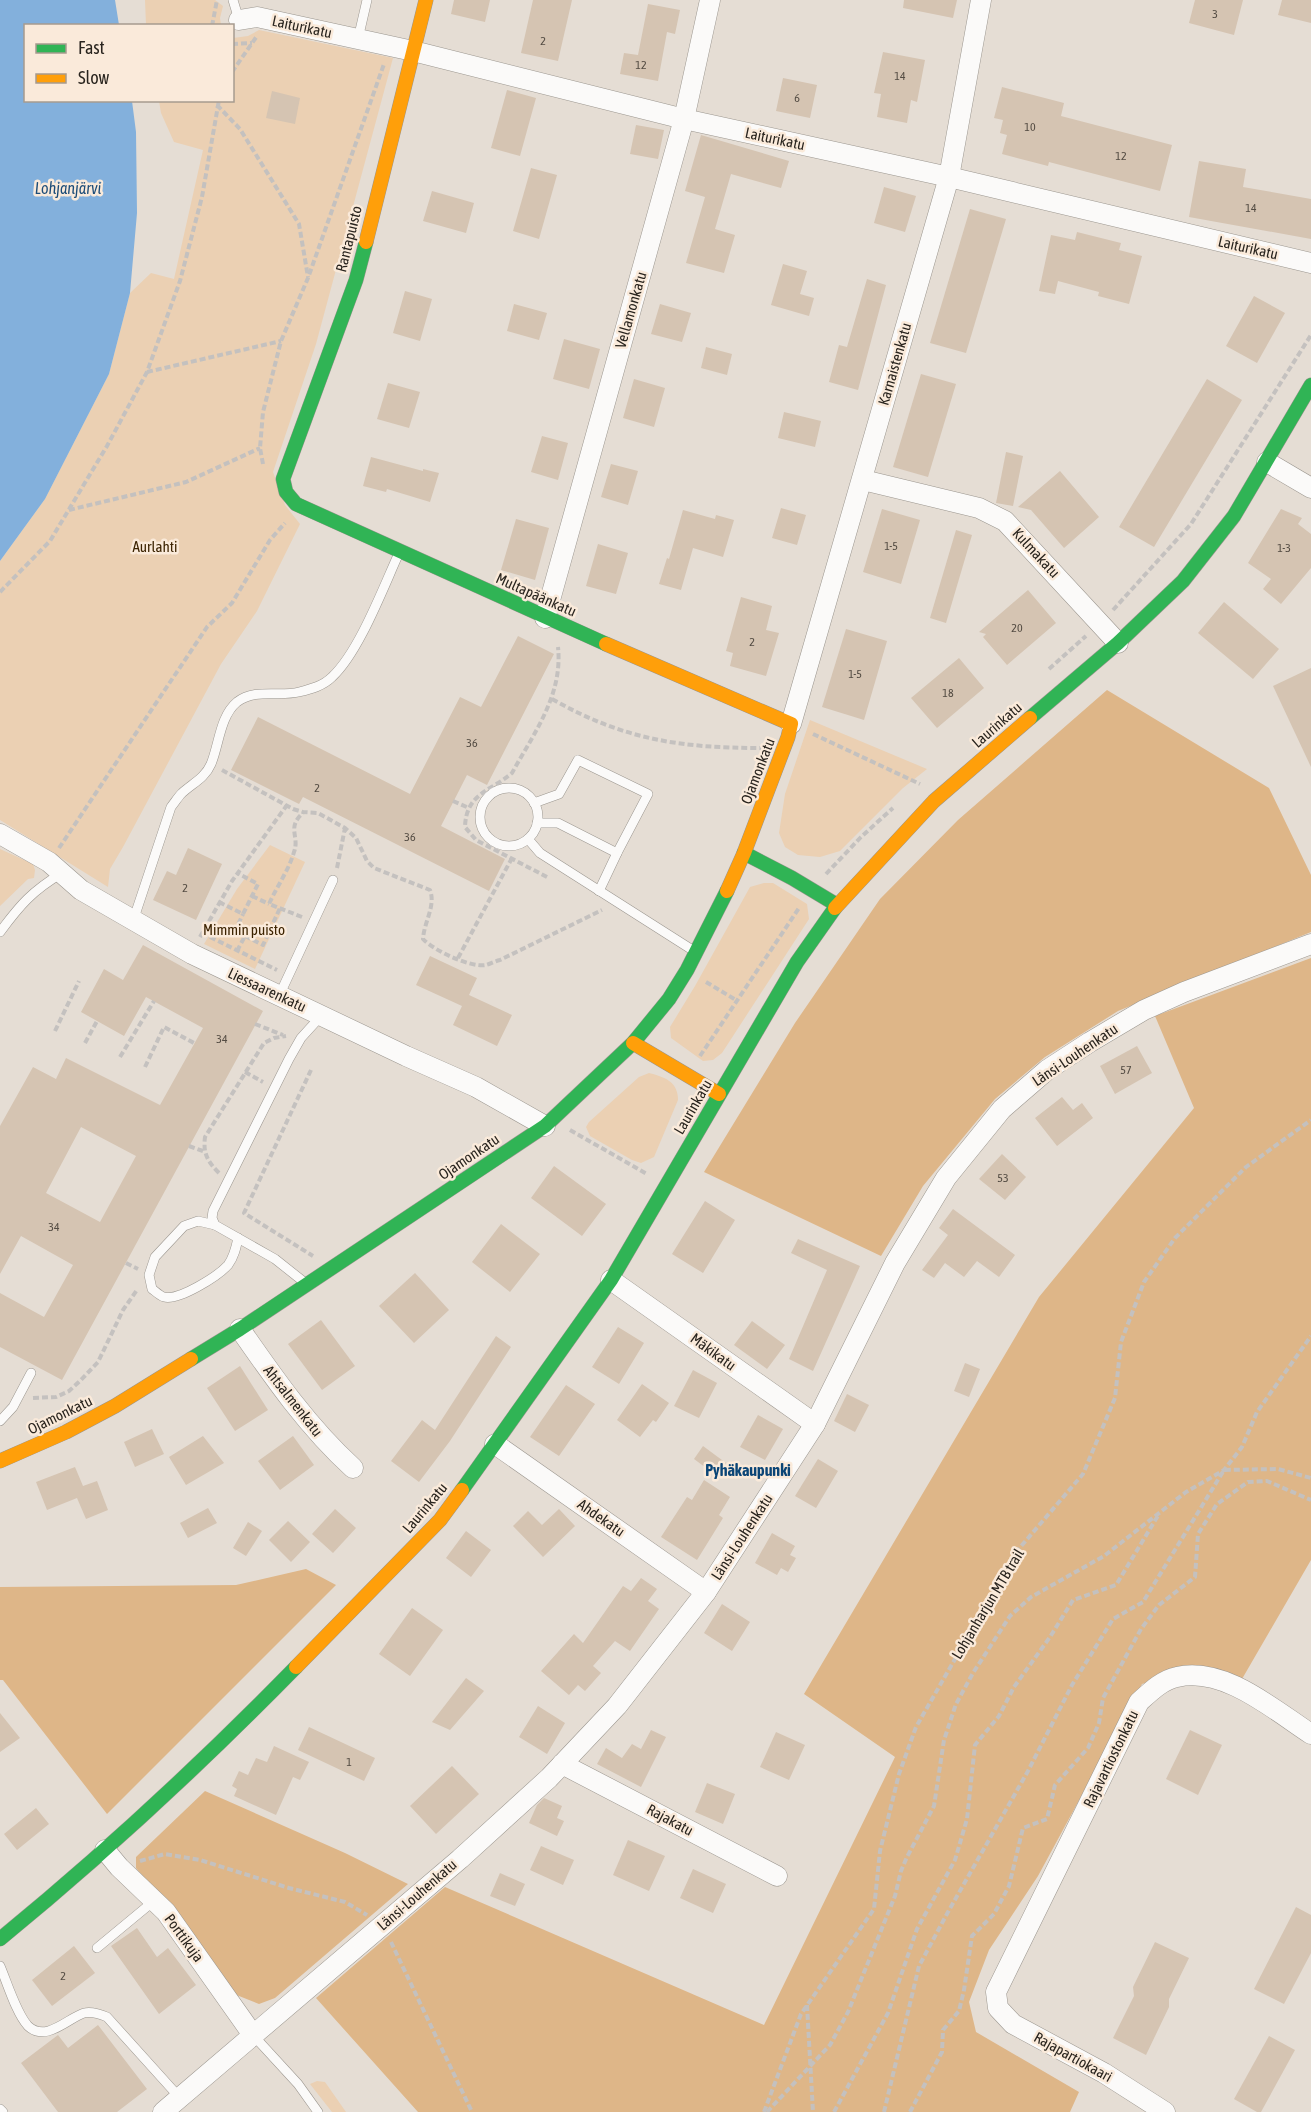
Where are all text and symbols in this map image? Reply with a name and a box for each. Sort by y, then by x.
house number: 3 [1212,7,1218,21]
street label: Laiturikatu [271,12,334,41]
legend [24,24,234,102]
house number: 2 [540,34,546,48]
text: Fast [78,37,105,58]
house number: 12 [635,58,647,72]
text: Slow [78,67,109,88]
house number: 14 [894,69,906,83]
house number: 6 [794,91,800,105]
house number: 10 [1024,120,1036,134]
street label: Laiturikatu [744,124,807,153]
house number: 12 [1115,149,1127,163]
water label: Lohjanjärvi [35,179,102,198]
house number: 14 [1245,201,1257,215]
street label: Rantapuisto [332,204,365,274]
street label: Laiturikatu [1217,232,1280,263]
street label: Vellamonkatu [611,270,650,350]
street label: Karnaistenkatu [875,321,914,407]
street label: Kulmakatu [1009,524,1064,581]
park label: Aurlahti [132,538,178,555]
house number: 1-5 [884,539,898,553]
house number: 1-3 [1277,541,1291,555]
street label: Multapäänkatu [493,569,579,620]
house number: 20 [1011,621,1023,635]
house number: 2 [749,635,755,649]
house number: 1-5 [848,667,862,681]
house number: 18 [942,686,954,700]
street label: Laurinkatu [968,698,1025,751]
street label: Ojamonkatu [737,735,778,806]
house number: 36 [466,736,478,750]
house number: 2 [314,781,320,795]
house number: 36 [404,830,416,844]
house number: 2 [182,881,188,895]
park label: Mimmin puisto [203,921,285,938]
street label: Liessaarenkatu [225,964,309,1015]
street label: Länsi-Louhenkatu [1029,1020,1121,1089]
house number: 34 [216,1032,228,1046]
house number: 57 [1120,1063,1132,1077]
street label: Laurinkatu [670,1076,715,1137]
street label: Ojamonkatu [435,1130,502,1183]
house number: 53 [997,1171,1009,1185]
house number: 34 [48,1220,60,1234]
street label: Mäkikatu [687,1330,739,1374]
street label: Ahtsalmenkatu [260,1362,326,1440]
street label: Ojamonkatu [25,1392,95,1437]
district label: Pyhäkaupunki [705,1461,791,1479]
street label: Laurinkatu [399,1479,451,1536]
street label: Länsi-Louhenkatu [707,1491,776,1583]
street label: Ahdekatu [574,1495,628,1540]
street label: Lohjanharjun MTB trail [948,1546,1027,1662]
street label: Rajavartiostonkatu [1080,1707,1141,1810]
house number: 1 [346,1755,352,1769]
street label: Rajakatu [644,1800,696,1839]
street label: Länsi-Louhenkatu [374,1856,460,1934]
street label: Porttikuja [161,1911,207,1965]
house number: 2 [60,1969,66,1983]
street label: Rajapartiokaari [1031,2028,1115,2085]

